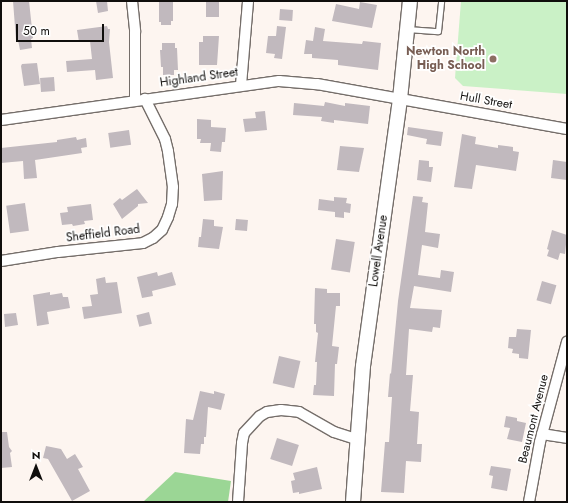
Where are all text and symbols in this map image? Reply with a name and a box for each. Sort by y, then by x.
scale bar [18,16,106,42]
text: 50 m [23,22,50,40]
place label: Newton North High School [406,45,485,73]
marker: Newton North High School [488,54,498,64]
street label: Highland Street [159,65,239,91]
street label: Hull Street [459,89,513,113]
street label: Lowell Avenue [367,214,391,288]
street label: Sheffield Road [65,222,141,246]
street label: Beaumont Avenue [516,373,552,465]
north arrow [16,447,56,487]
text: N [32,447,40,463]

